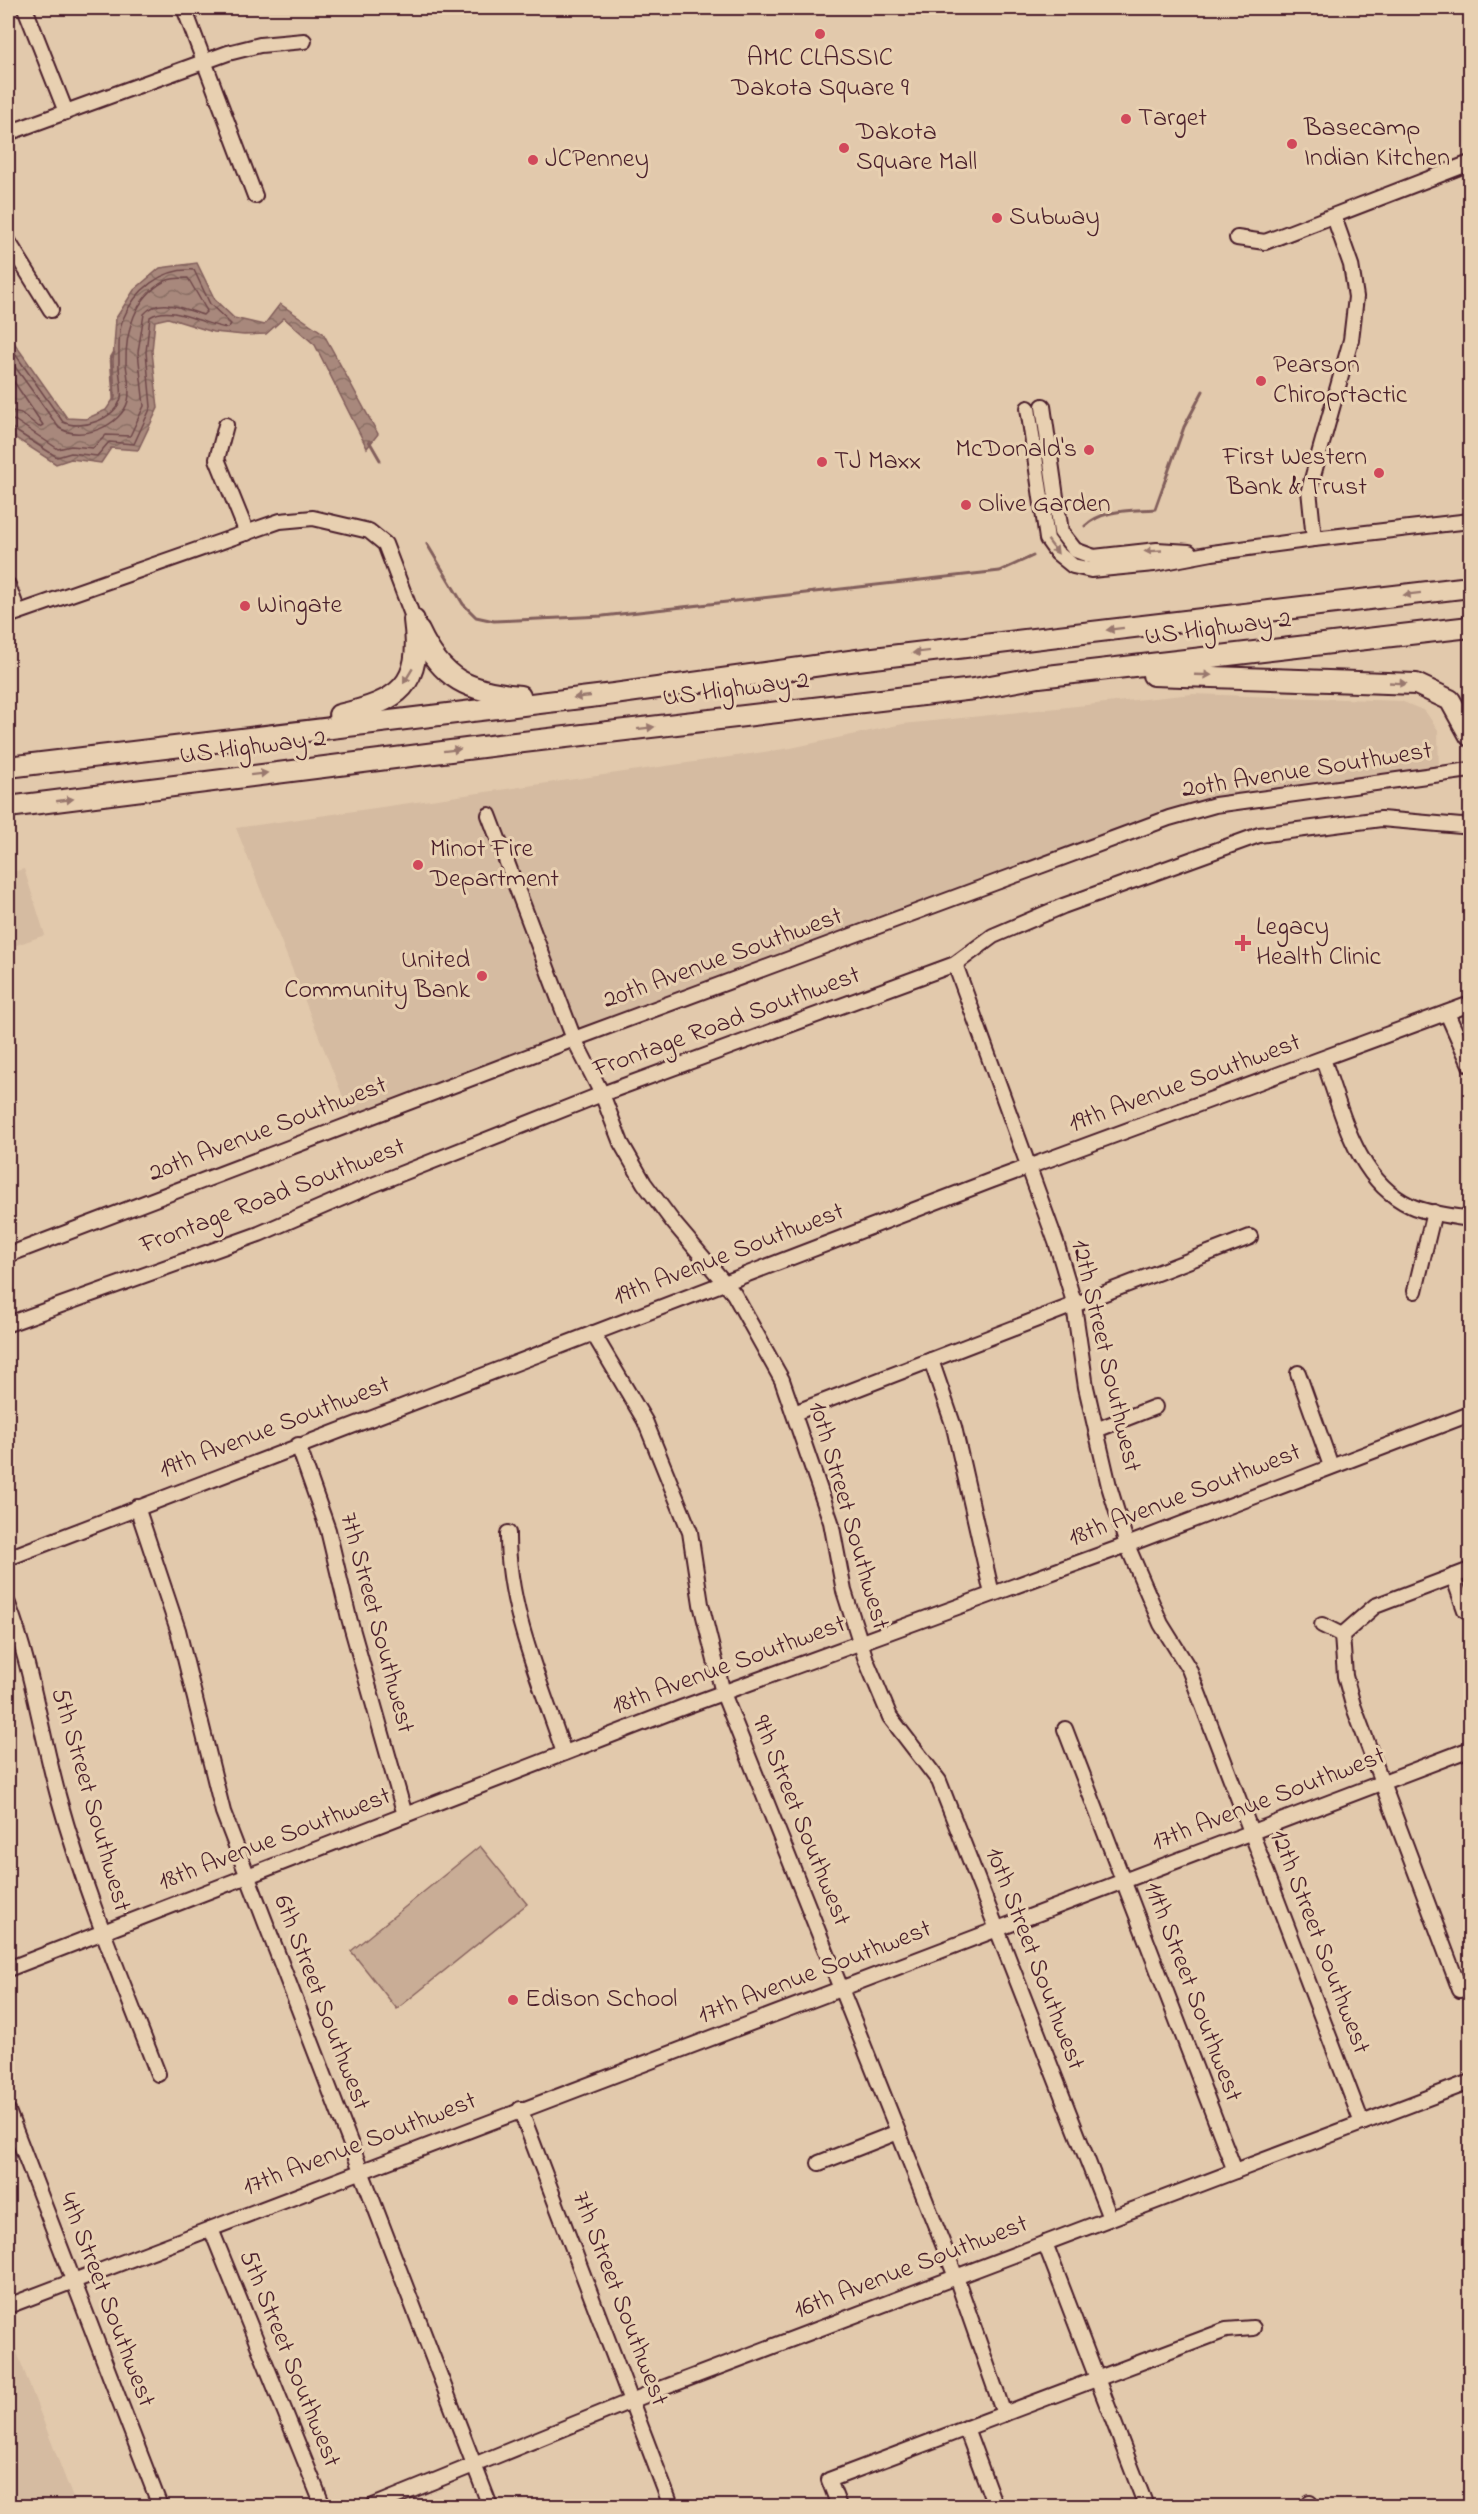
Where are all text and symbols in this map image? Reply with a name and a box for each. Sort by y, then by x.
marker: AMC CLASSIC Dakota Square 9 [813,27,827,41]
place label: AMC CLASSIC Dakota Square 9 [730,40,909,108]
place label: Target [1138,100,1207,138]
place label: Basecamp Indian Kitchen [1303,110,1450,178]
marker: Target [1119,112,1133,126]
place label: Dakota Square Mall [855,114,977,182]
marker: Basecamp Indian Kitchen [1285,137,1299,151]
place label: JCPenney [545,141,649,179]
marker: Dakota Square Mall [837,141,851,155]
marker: JCPenney [526,153,540,167]
place label: Subway [1009,199,1100,237]
marker: Subway [990,211,1004,225]
place label: Pearson Chiroprtactic [1273,347,1408,415]
marker: Pearson Chiroprtactic [1254,374,1268,388]
place label: McDonald's [955,431,1077,469]
place label: First Western Bank & Trust [1222,439,1367,507]
place label: TJ Maxx [834,443,921,481]
marker: McDonald's [1082,443,1096,457]
marker: TJ Maxx [815,455,829,469]
marker: First Western Bank & Trust [1372,466,1386,480]
place label: Olive Garden [978,486,1111,524]
marker: Olive Garden [959,498,973,512]
one-way arrow [1047,539,1059,554]
one-way arrow [1144,547,1163,556]
place label: Wingate [257,587,342,625]
one-way arrow [1403,589,1422,598]
marker: Wingate [238,599,252,613]
street label: US Highway 2 [1143,601,1294,657]
one-way arrow [1105,625,1124,634]
one-way arrow [911,647,930,657]
street label: US Highway 2 [661,662,812,718]
one-way arrow [403,668,413,685]
one-way arrow [1193,671,1212,680]
one-way arrow [1388,679,1407,688]
one-way arrow [572,692,591,702]
street label: US Highway 2 [178,720,329,776]
one-way arrow [637,723,656,732]
street label: 20th Avenue Southwest [1179,732,1435,810]
one-way arrow [443,746,462,755]
one-way arrow [249,770,268,779]
one-way arrow [56,795,75,804]
place label: Minot Fire Department [429,831,559,899]
marker: Minot Fire Department [411,858,425,872]
street label: 20th Avenue Southwest [598,898,848,1020]
place label: Legacy Health Clinic [1256,909,1382,977]
marker: Legacy Health Clinic [1234,934,1252,952]
place label: United Community Bank [284,942,471,1010]
street label: Frontage Road Southwest [587,957,866,1089]
marker: United Community Bank [475,969,489,983]
street label: 19th Avenue Southwest [1064,1024,1307,1144]
street label: 20th Avenue Southwest [143,1067,393,1193]
street label: Frontage Road Southwest [134,1129,412,1266]
street label: 19th Avenue Southwest [608,1193,850,1317]
street label: 12th Street Southwest [1060,1236,1150,1476]
street label: 19th Avenue Southwest [154,1366,396,1490]
street label: 10th Street Southwest [797,1397,899,1635]
street label: 18th Avenue Southwest [1063,1434,1307,1558]
street label: 7th Street Southwest [328,1508,424,1738]
street label: 18th Avenue Southwest [607,1606,852,1726]
street label: 5th Street Southwest [40,1684,140,1917]
street label: 9th Street Southwest [740,1710,860,1932]
street label: 17th Avenue Southwest [1147,1738,1392,1862]
street label: 18th Avenue Southwest [153,1778,397,1902]
street label: 12th Street Southwest [1259,1824,1379,2060]
street label: 10th Street Southwest [974,1842,1094,2076]
street label: 11th Street Southwest [1133,1876,1252,2108]
street label: 6th Street Southwest [262,1890,380,2116]
street label: 17th Avenue Southwest [693,1911,938,2035]
place label: Edison School [525,1981,677,2019]
marker: Edison School [506,1993,520,2007]
street label: 17th Avenue Southwest [238,2083,483,2207]
street label: 7th Street Southwest [561,2186,678,2412]
street label: 4th Street Southwest [48,2187,165,2413]
street label: 16th Avenue Southwest [788,2206,1034,2330]
street label: 5th Street Southwest [228,2245,350,2474]

